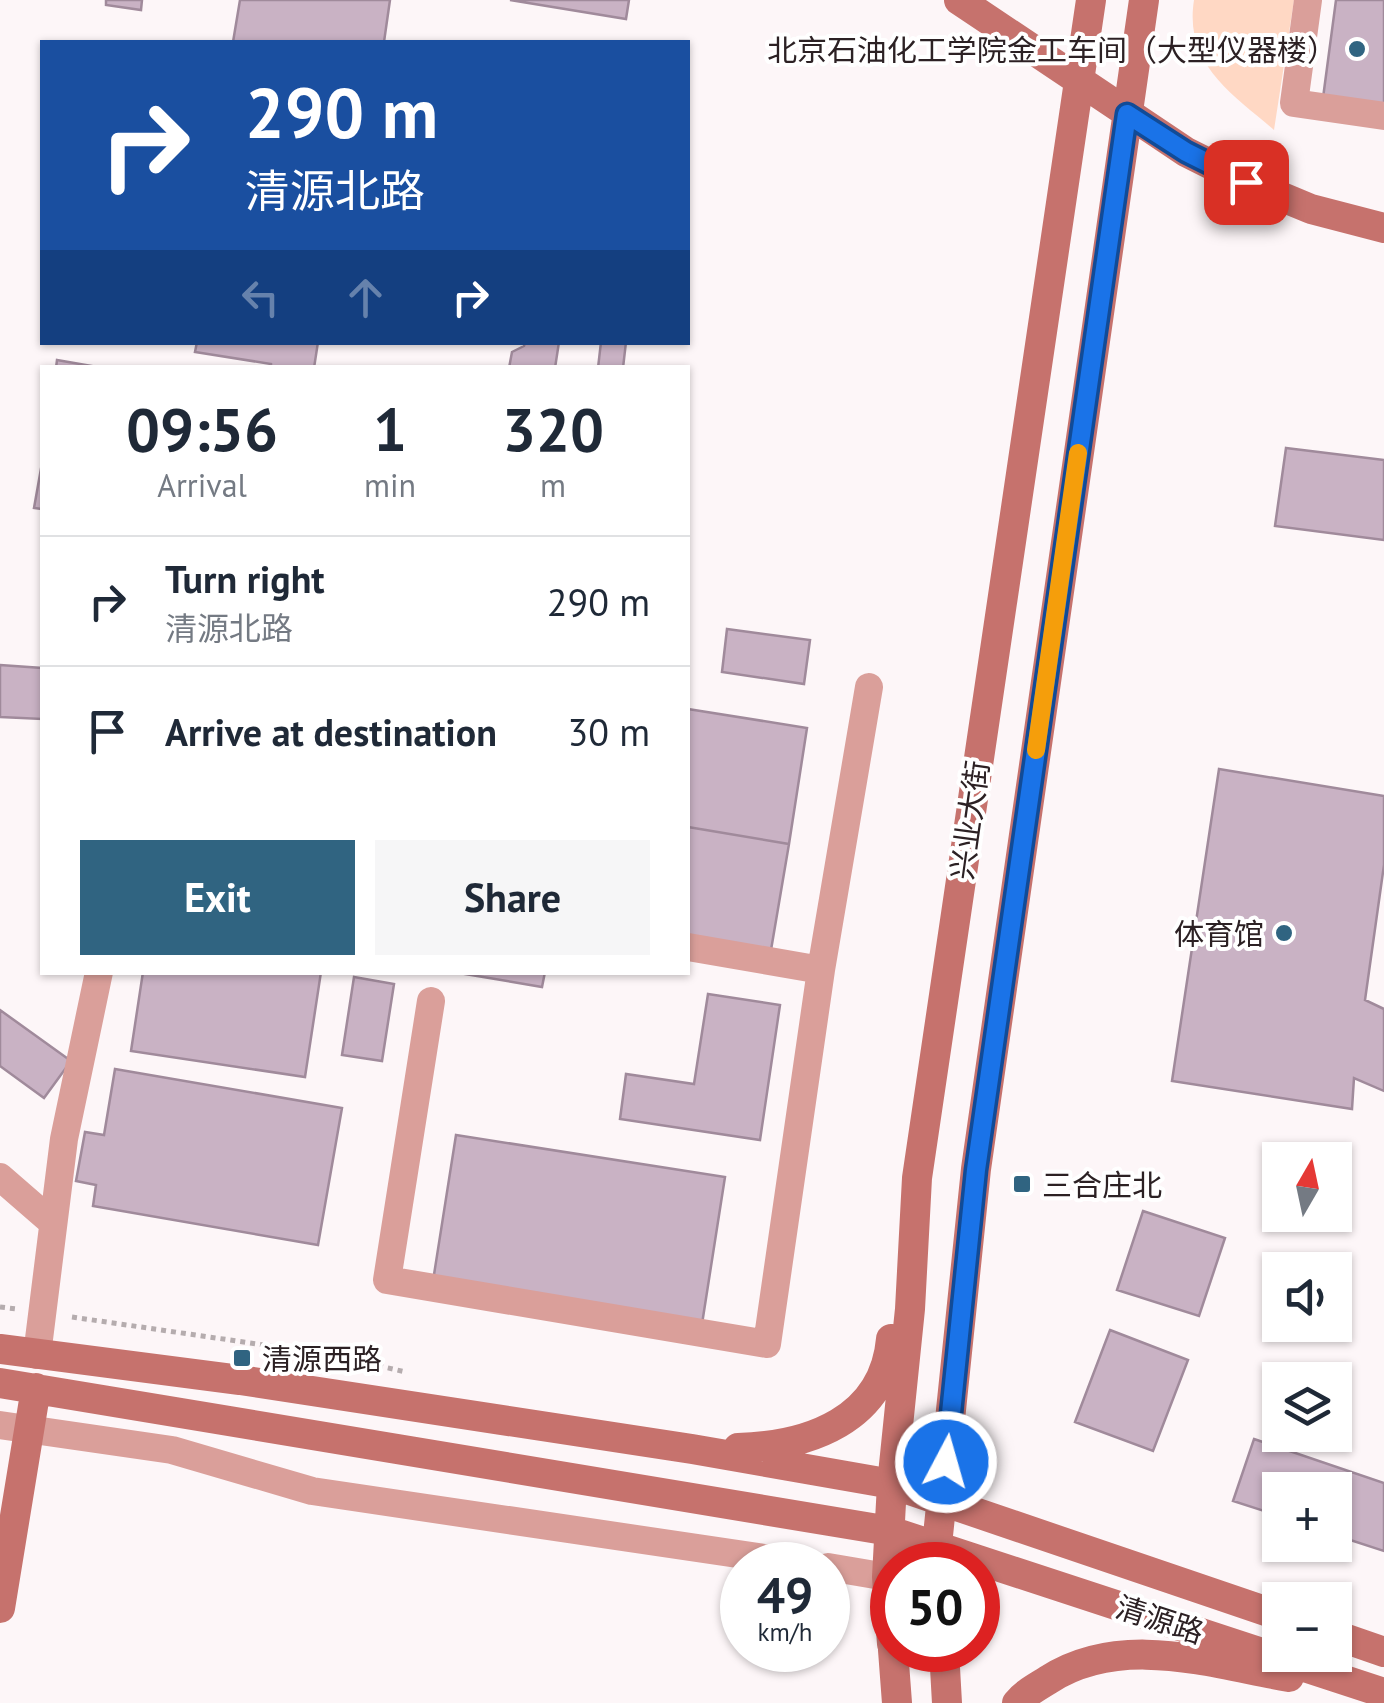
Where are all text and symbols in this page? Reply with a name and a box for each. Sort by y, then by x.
place label: 北京石油化工学院金工车间（大型仪器楼） [767,30,1337,69]
marker: 北京石油化工学院金工车间（大型仪器楼） [1346,38,1368,60]
text: 290 m [245,67,438,157]
icon: right [80,80,210,210]
pin [1204,140,1289,225]
icon: arrive [1219,155,1274,210]
text: 清源北路 [245,161,425,219]
icon: left [233,270,288,325]
icon: ahead [338,270,393,325]
icon: right [443,270,498,325]
text: 09:56 [126,390,278,468]
text: 1 [373,390,407,468]
text: 320 [502,390,604,468]
text: Arrival [157,464,247,506]
text: min [364,464,416,506]
text: m [540,464,566,506]
text: Turn right [165,554,325,603]
icon: right [80,574,135,629]
text: 290 m [547,577,650,626]
text: 清源北路 [165,607,293,649]
icon: arrive [80,704,135,759]
text: Arrive at destination [165,707,497,756]
text: 30 m [568,707,650,756]
street label: 兴业大街 [941,758,997,882]
button: Exit [80,840,355,955]
button: Share [375,840,650,955]
place label: 体育馆 [1174,914,1264,953]
marker: 体育馆 [1273,922,1295,944]
north arrow [1262,1142,1352,1232]
map controls [1262,1142,1352,1672]
place label: 三合庄北 [1042,1165,1162,1204]
marker: 三合庄北 [1011,1173,1033,1195]
button: sound [1262,1252,1352,1342]
place label: 清源西路 [262,1339,382,1378]
marker: 清源西路 [231,1347,253,1369]
button: layers [1262,1362,1352,1452]
position arrow [894,1410,998,1514]
button: + [1262,1472,1352,1562]
speed limit sign: 50 [870,1542,1000,1672]
text: 49 [757,1562,813,1627]
button: − [1262,1582,1352,1672]
street label: 清源路 [1111,1587,1209,1651]
text: km/h [758,1616,812,1648]

